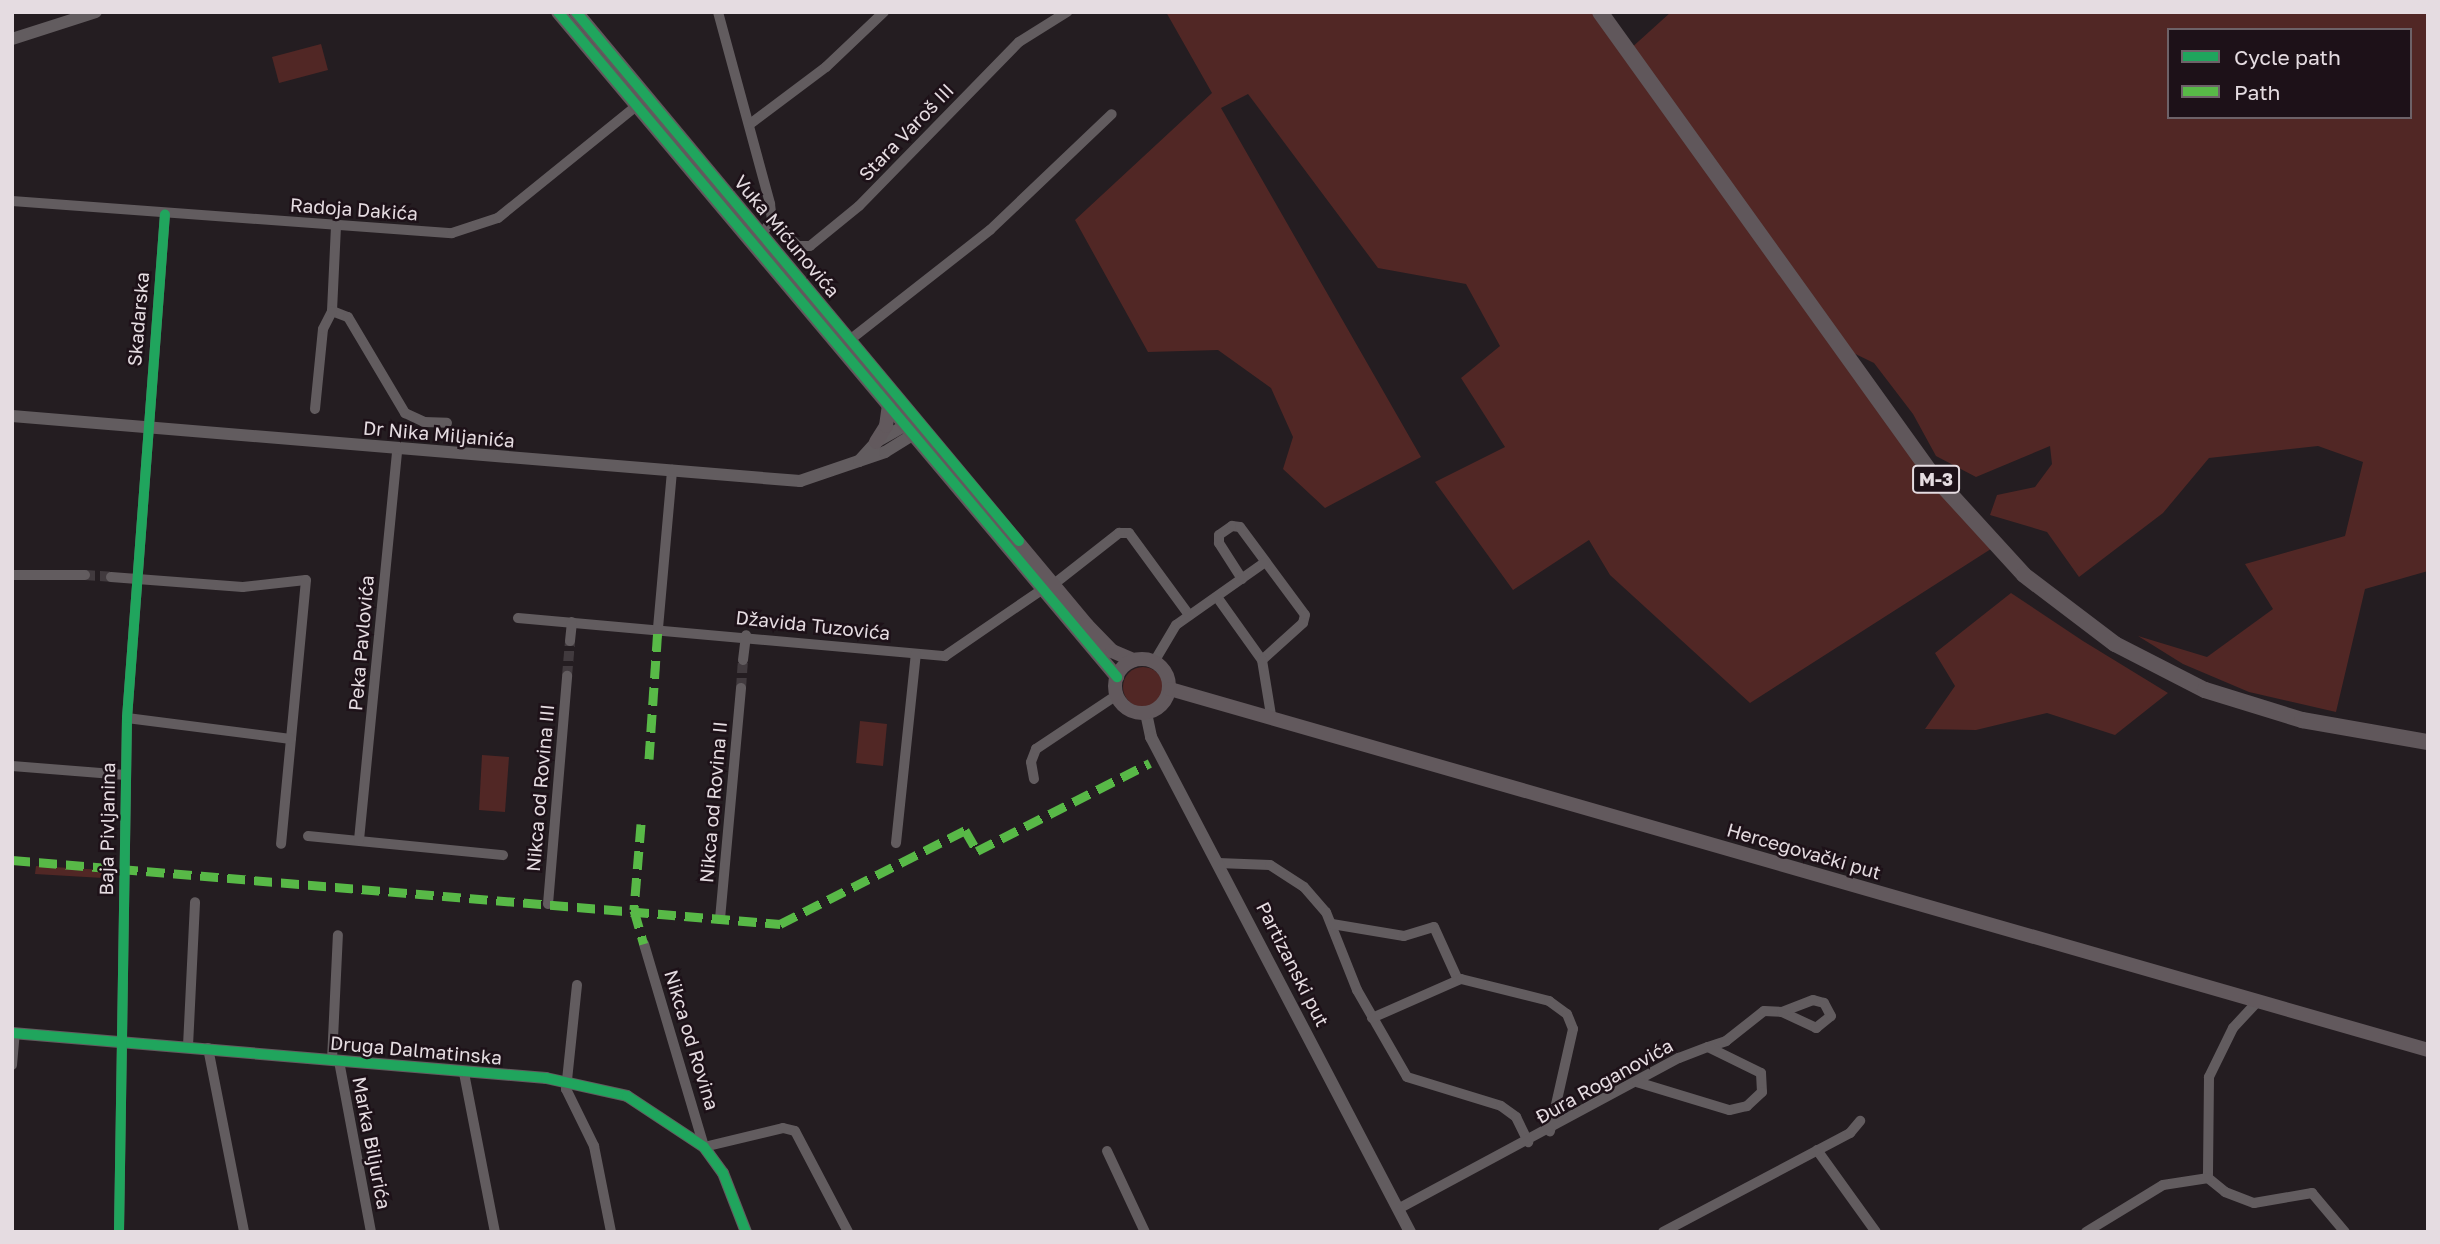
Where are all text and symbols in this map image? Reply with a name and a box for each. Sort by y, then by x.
legend [2167,28,2412,119]
text: Cycle path [2234,44,2341,70]
street label: Stara Varoš III [854,79,958,185]
text: Path [2234,79,2281,105]
street label: Vuka Mićunovića [729,170,845,302]
street label: Radoja Dakića [289,193,419,225]
street label: Skadarska [123,271,153,367]
street label: Dr Nika Miljanića [362,416,516,452]
road number: M-3 [1912,464,1960,494]
street label: Peka Pavlovića [344,574,378,712]
street label: Džavida Tuzovića [735,606,891,644]
street label: Nikca od Rovina III [521,703,559,873]
street label: Nikca od Rovina II [695,720,731,884]
street label: Baja Pivljanina [94,762,120,896]
street label: Hercegovački put [1724,818,1884,884]
street label: Partizanski put [1252,898,1334,1030]
street label: Nikca od Rovina [660,967,724,1113]
street label: Druga Dalmatinska [329,1031,503,1069]
street label: Đura Roganovića [1531,1034,1677,1128]
street label: Marka Biljurića [348,1075,396,1211]

